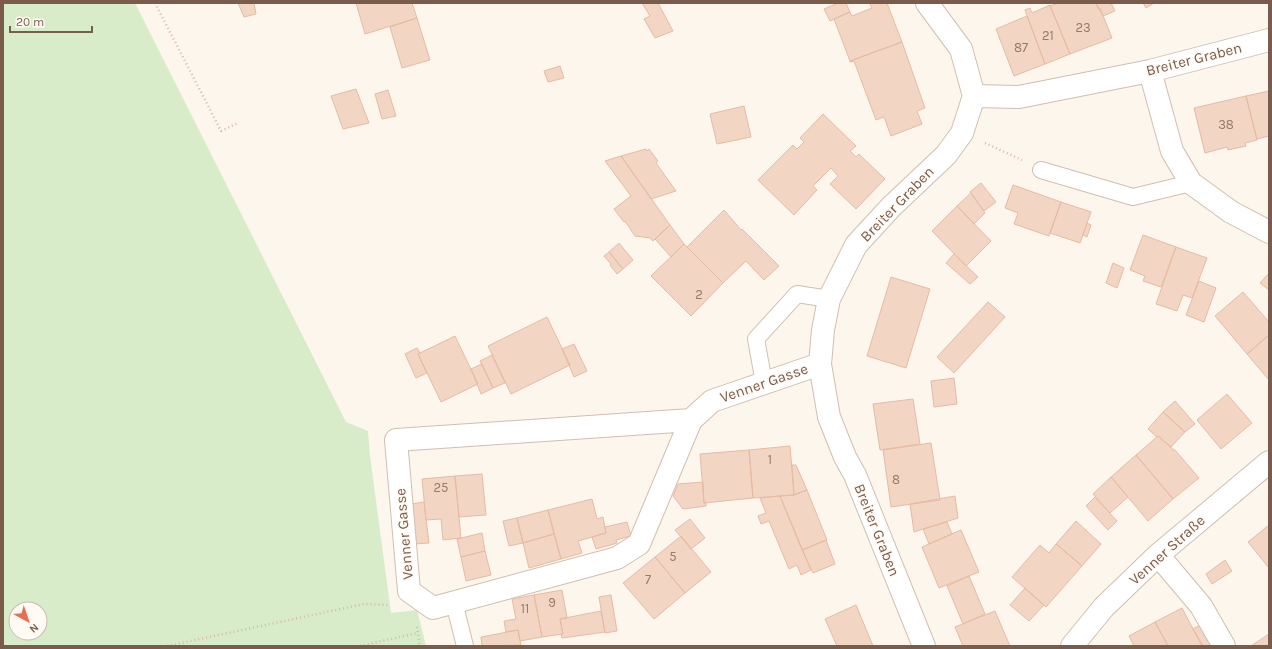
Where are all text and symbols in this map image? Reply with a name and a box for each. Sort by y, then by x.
scale bar [10,8,92,34]
text: 20 m [16,15,44,29]
house number: 23 [1075,20,1091,35]
house number: 21 [1042,28,1054,43]
street label: Breiter Graben [1144,38,1244,80]
house number: 87 [1014,40,1028,55]
house number: 38 [1218,117,1234,132]
street label: Breiter Graben [856,162,938,246]
house number: 2 [695,287,703,302]
street label: Venner Gasse [718,360,810,406]
house number: 1 [768,452,772,467]
house number: 8 [892,472,900,487]
house number: 25 [434,480,448,495]
street label: Breiter Graben [850,481,904,579]
street label: Venner Gasse [391,487,417,581]
street label: Venner Straße [1125,511,1209,589]
house number: 5 [669,549,677,564]
house number: 7 [645,572,651,587]
house number: 9 [548,595,556,610]
north arrow [8,601,48,641]
house number: 11 [521,601,529,616]
text: N [27,621,41,636]

